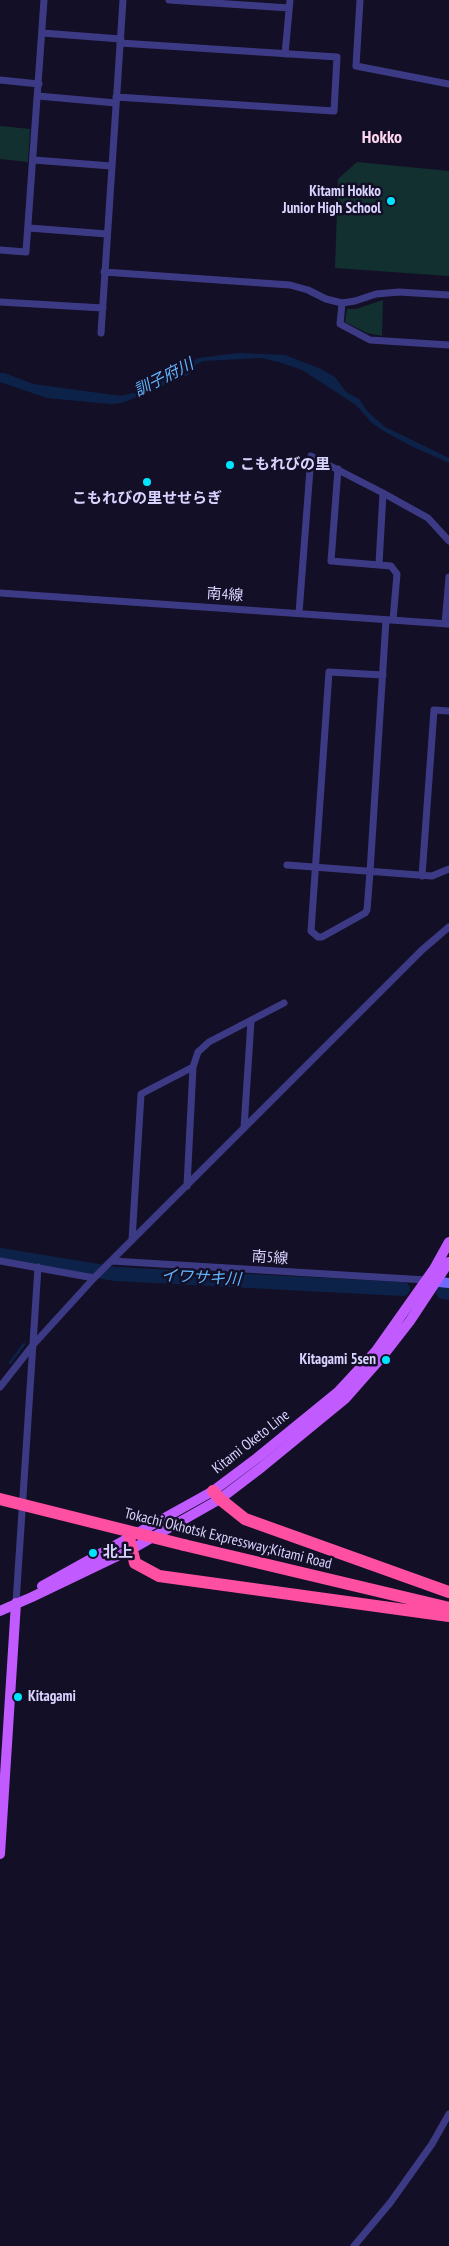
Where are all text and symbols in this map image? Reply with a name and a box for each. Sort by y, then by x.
district label: Hokko [362,127,402,149]
place label: Kitami Hokko Junior High School [282,183,381,218]
marker: Kitami Hokko Junior High School [385,195,397,207]
water label: 訓子府川 [131,355,197,401]
place label: こもれびの里 [240,456,330,474]
marker: こもれびの里 [224,459,236,471]
marker: こもれびの里せせらぎ [141,476,153,488]
place label: こもれびの里せせらぎ [72,490,222,508]
street label: 南4線 [206,585,244,605]
street label: 南5線 [251,1248,289,1268]
water label: イワサキ川 [161,1266,241,1290]
place label: Kitagami 5sen [299,1351,376,1369]
marker: Kitagami 5sen [380,1354,392,1366]
street label: Kitami Oketo Line [209,1406,293,1478]
street label: Tokachi Okhotsk Expressway;Kitami Road [122,1504,334,1574]
place label: 北上 [103,1544,133,1562]
marker: 北上 [87,1547,99,1559]
place label: Kitagami [28,1688,76,1706]
marker: Kitagami [12,1691,24,1703]

